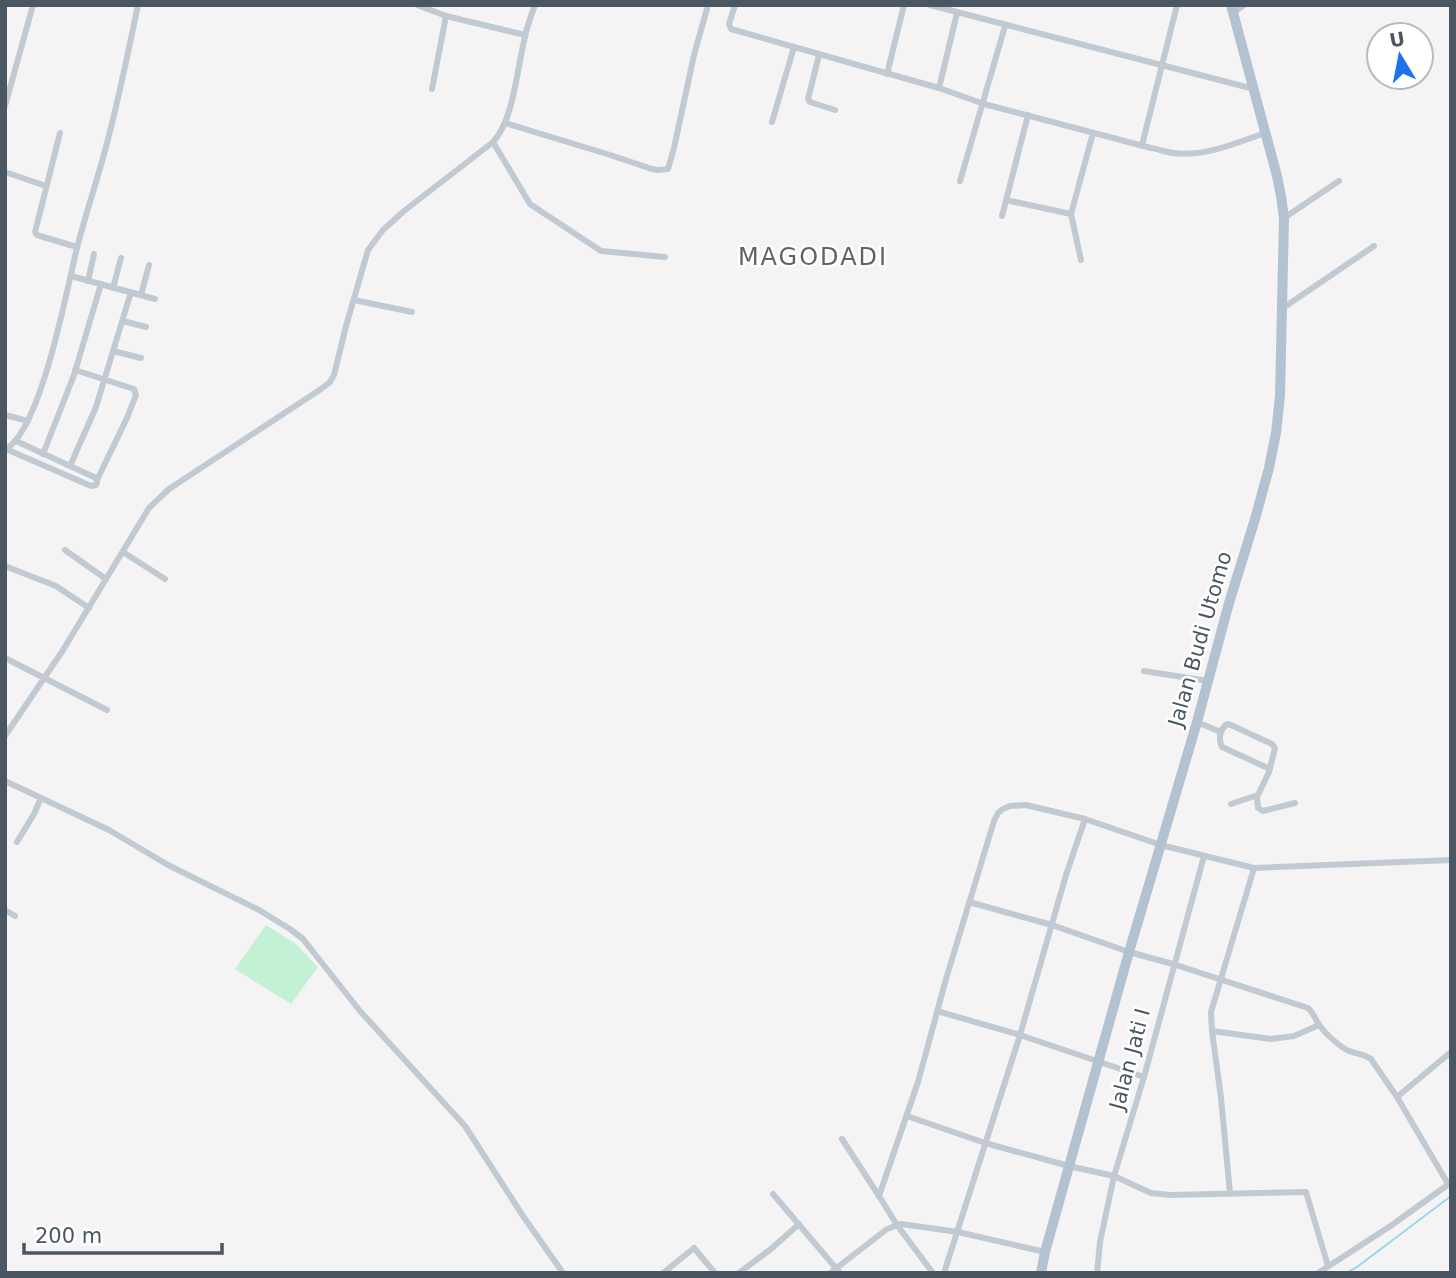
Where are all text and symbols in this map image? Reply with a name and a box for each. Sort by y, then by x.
north arrow [1365,21,1435,91]
text: U [1388,27,1407,51]
district label: MAGODADI [738,243,888,271]
street label: Jalan Budi Utomo [1163,549,1236,731]
street label: Jalan Jati I [1104,1006,1155,1114]
scale bar [24,1212,222,1256]
text: 200 m [35,1224,102,1248]

